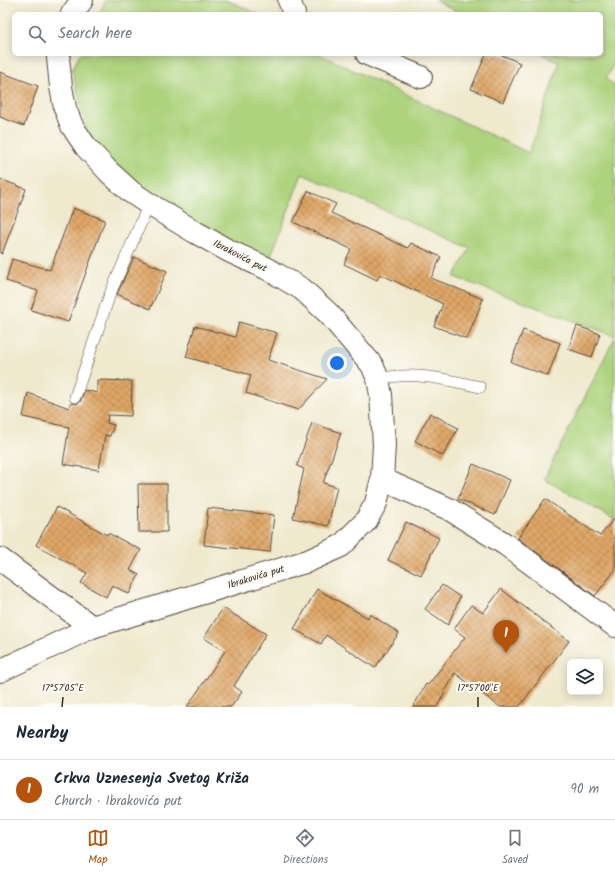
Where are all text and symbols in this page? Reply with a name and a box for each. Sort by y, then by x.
search box [12,12,603,56]
text: Search here [58,22,132,46]
icon: search [26,23,48,45]
street label: Ibrakovića put [210,236,270,277]
your location [327,353,347,373]
street label: Ibrakovića put [226,561,287,593]
pin: 1 [493,620,519,653]
map controls [567,659,603,695]
button: layers [567,659,603,695]
text: 17°57'05"E [42,680,85,696]
text: 17°57'00"E [457,680,500,696]
text: Nearby [16,720,68,747]
text: Crkva Uznesenja Svetog Križa [54,767,249,791]
text: 1 [27,779,31,800]
text: 90 m [571,779,599,800]
text: Church · Ibrakovića put [54,791,182,812]
tab: Map [87,827,109,869]
tab: Directions [283,827,328,869]
tab: Saved [502,827,528,869]

